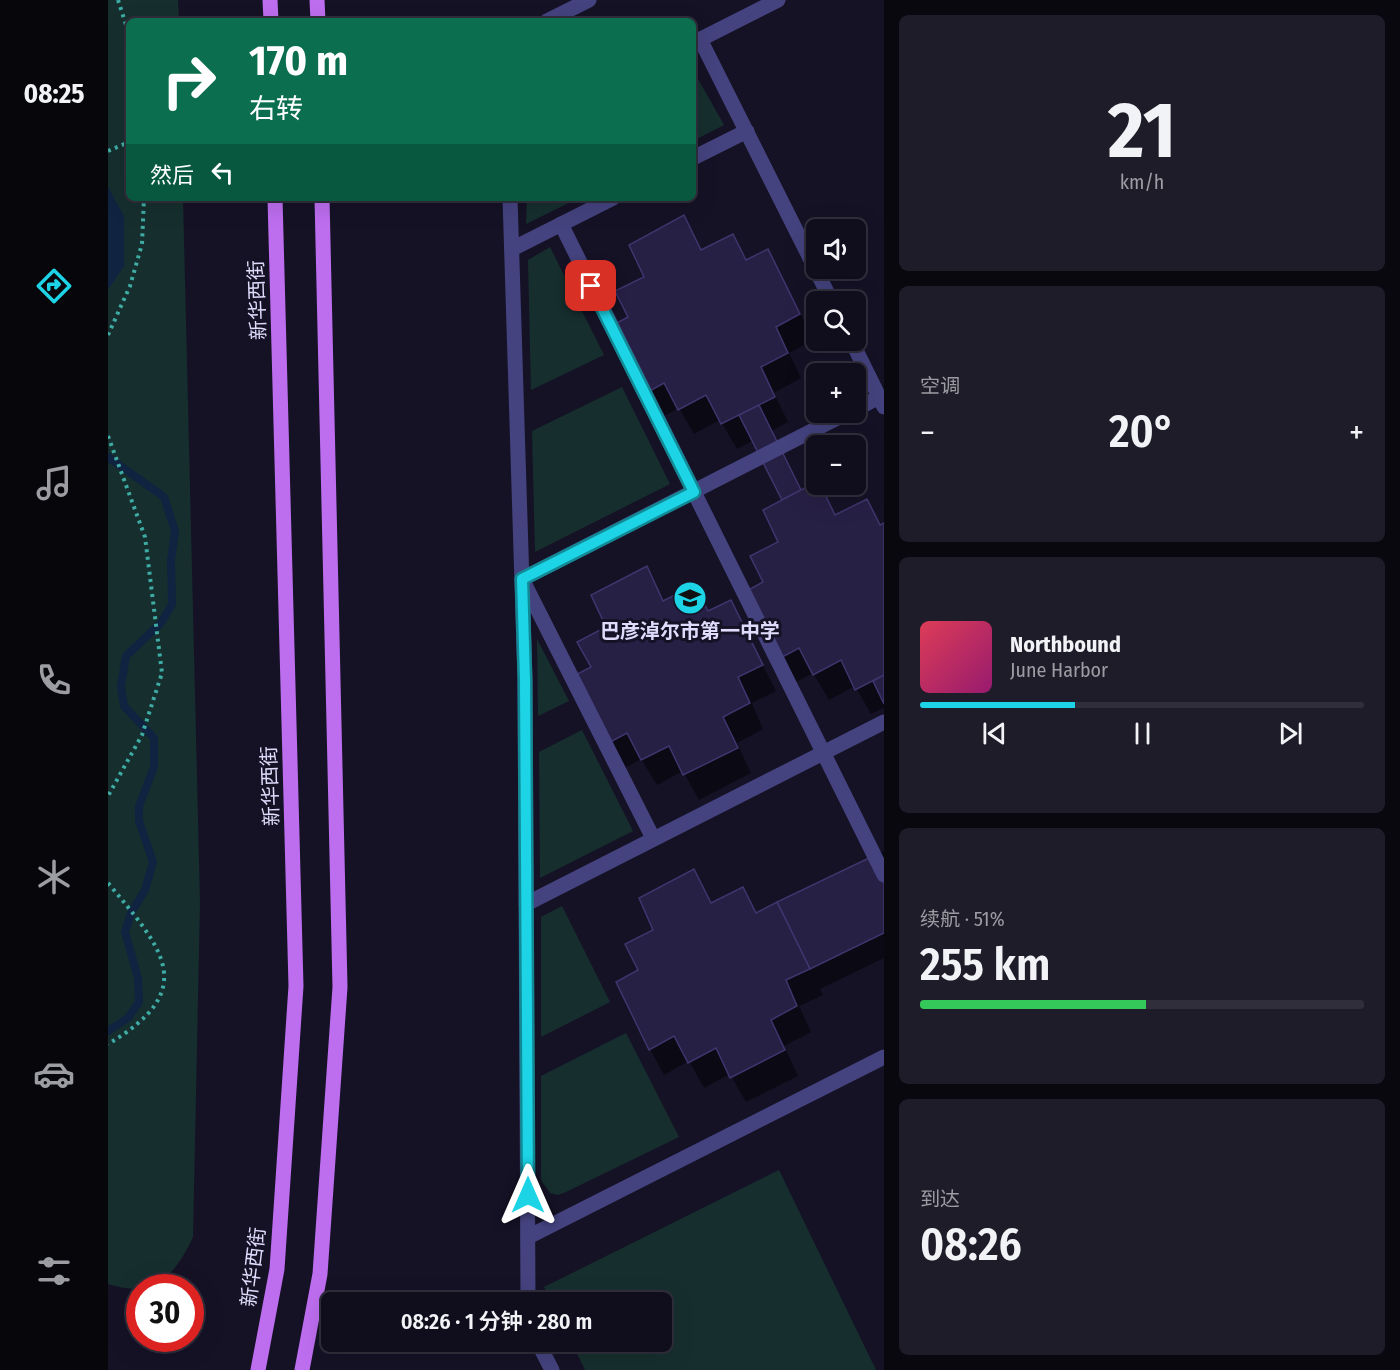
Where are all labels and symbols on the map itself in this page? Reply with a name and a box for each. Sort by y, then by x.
street label: 新华西街 [244,260,270,340]
pin [565,260,616,311]
school or university icon: 巴彦淖尔市第一中学 [672,580,708,616]
place label: 巴彦淖尔市第一中学 [600,619,780,643]
street label: 新华西街 [257,746,283,826]
position arrow [496,1163,560,1227]
street label: 新华西街 [236,1226,270,1308]
speed limit sign: 30 [126,1274,204,1352]

